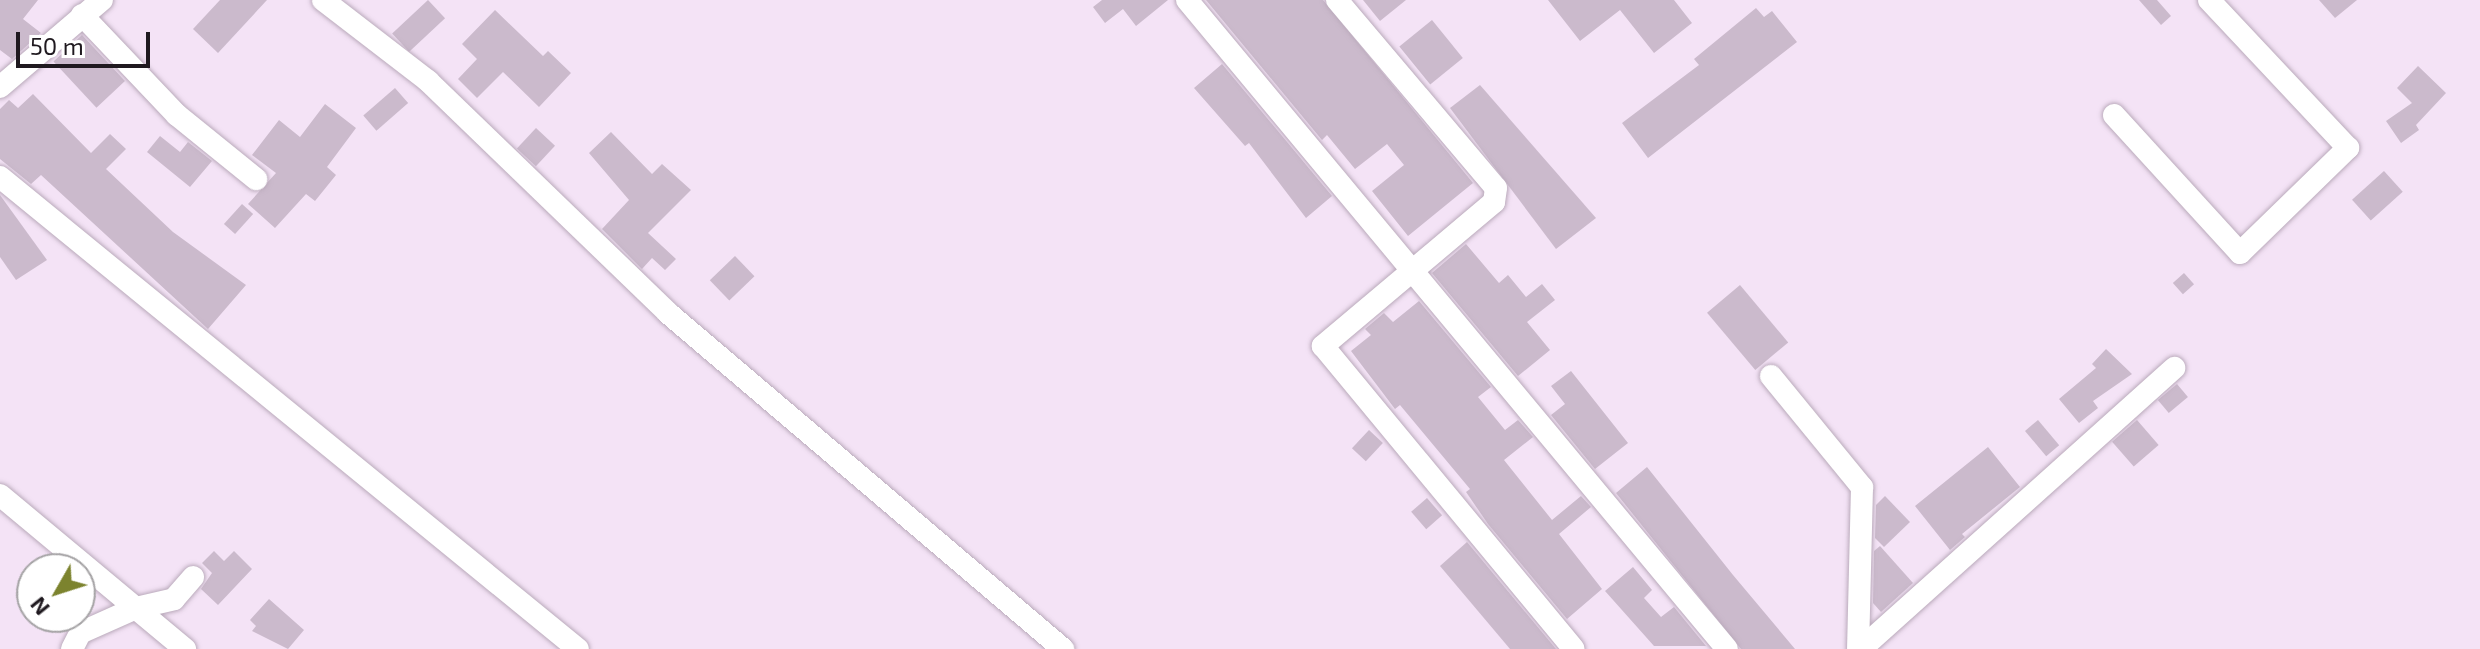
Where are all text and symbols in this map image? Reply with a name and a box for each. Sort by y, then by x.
scale bar [20,16,154,66]
text: 50 m [30,31,84,60]
north arrow [16,553,96,633]
text: N [24,592,54,621]

